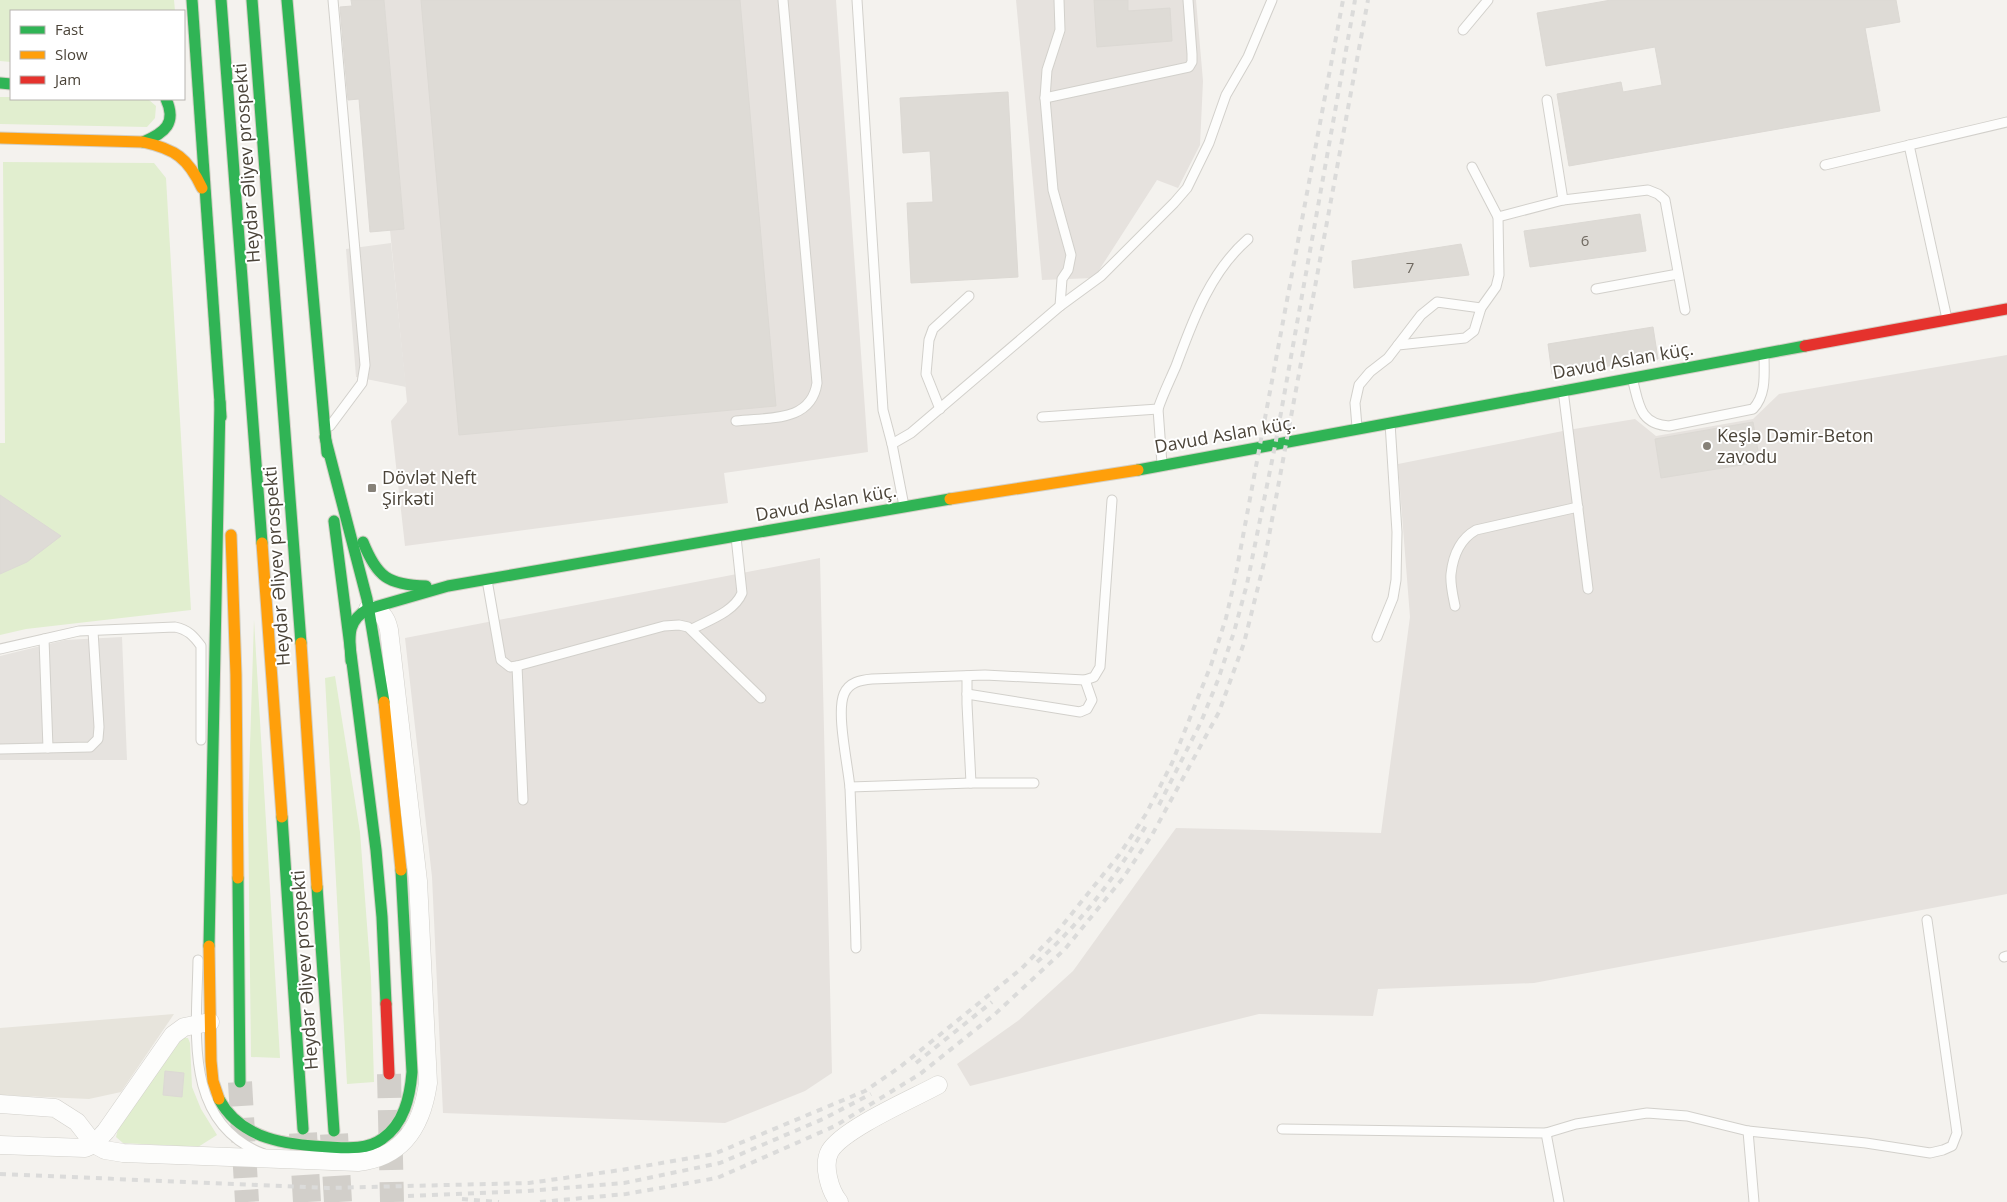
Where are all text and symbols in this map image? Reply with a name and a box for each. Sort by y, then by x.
legend [10,10,185,100]
text: Fast [55,19,84,39]
text: Slow [55,44,88,64]
street label: Heydər Əliyev prospekti [227,62,265,264]
text: Jam [53,69,81,89]
house number: 6 [1581,230,1589,250]
house number: 7 [1406,257,1414,277]
street label: Davud Aslan küç. [1550,336,1695,384]
street label: Davud Aslan küç. [1152,410,1297,458]
place label: Keşlə Dəmir-Beton zavodu [1717,423,1874,468]
marker: Keşlə Dəmir-Beton zavodu [1701,440,1713,452]
street label: Heydər Əliyev prospekti [257,465,295,667]
place label: Dövlət Neft Şirkəti [382,465,477,510]
street label: Davud Aslan küç. [753,478,898,526]
marker: Dövlət Neft Şirkəti [366,482,378,494]
street label: Heydər Əliyev prospekti [285,869,323,1071]

